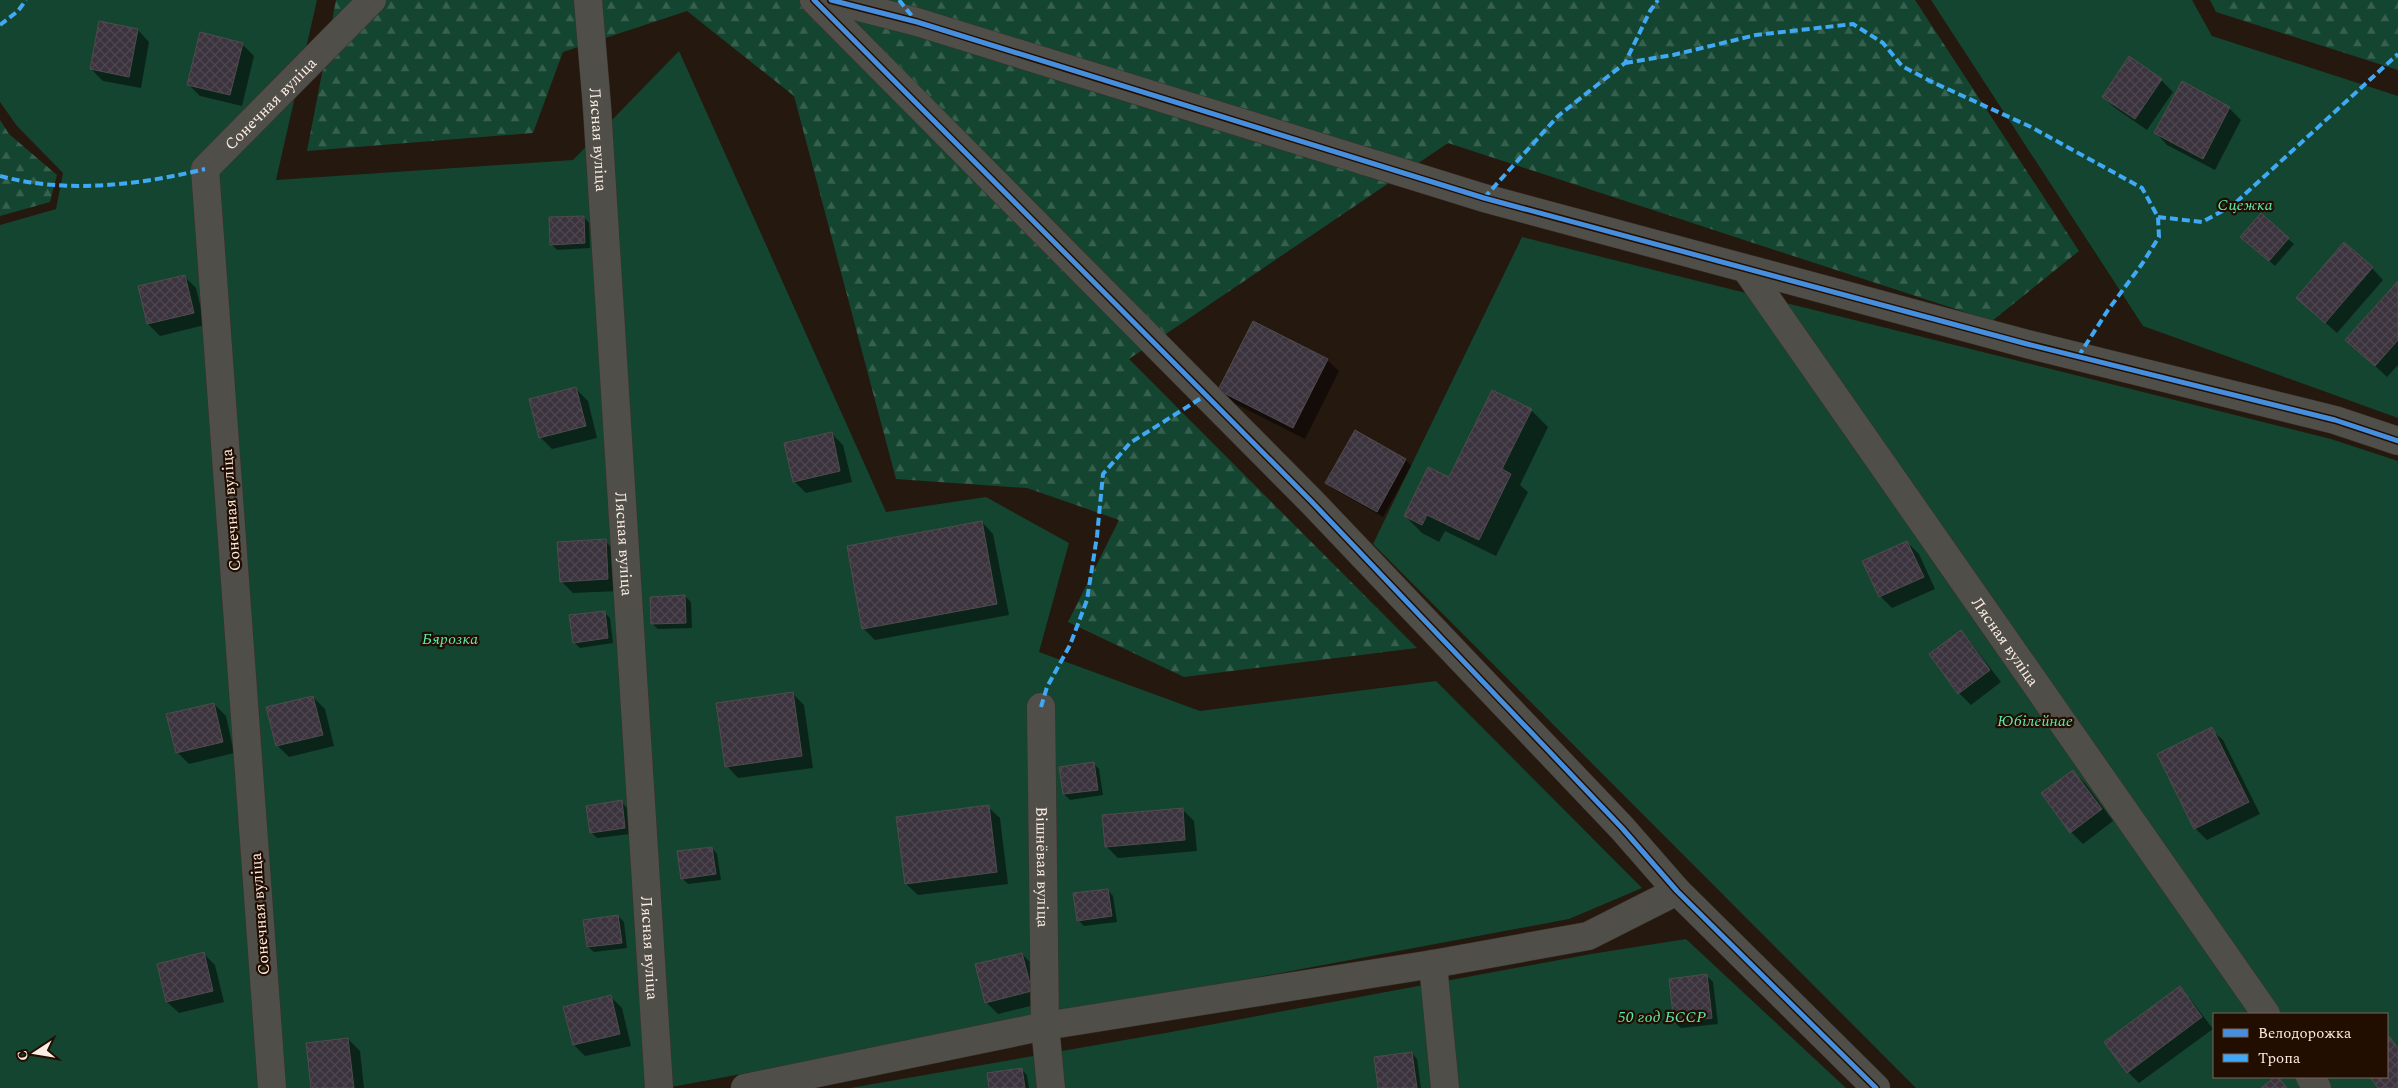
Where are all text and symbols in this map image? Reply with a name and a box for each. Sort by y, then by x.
street label: Сонечная вуліца [219,52,323,156]
street label: Лясная вуліца [582,87,613,193]
park label: Сцежка [2217,193,2273,217]
street label: Сонечная вуліца [215,448,247,572]
street label: Лясная вуліца [608,491,639,597]
street label: Лясная вуліца [1965,592,2045,692]
park label: Бярозка [422,627,478,651]
park label: Юбілейнае [1997,709,2073,733]
street label: Вішнёвая вуліца [1029,806,1055,928]
street label: Сонечная вуліца [244,852,276,976]
street label: Лясная вуліца [634,895,664,1001]
park label: 50 год БССР [1618,1005,1706,1029]
legend [2213,1013,2388,1078]
text: Велодорожка [2258,1022,2352,1045]
north arrow [10,1028,60,1078]
text: Тропа [2258,1047,2301,1070]
text: С [11,1049,34,1063]

